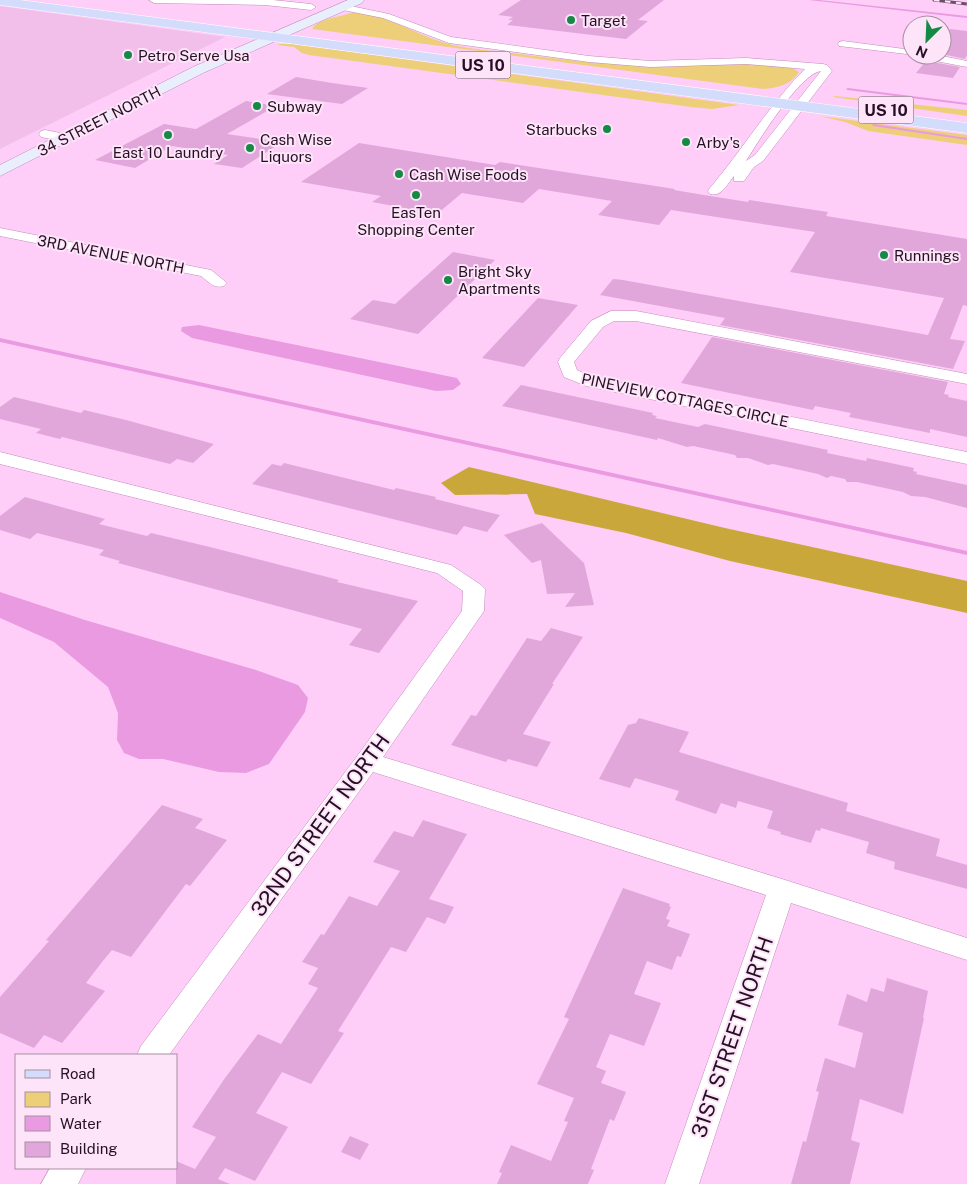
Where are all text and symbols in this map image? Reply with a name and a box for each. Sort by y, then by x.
place label: Target [581,12,626,29]
marker: Target [565,14,577,26]
north arrow [902,15,952,65]
text: N [913,42,930,61]
place label: Petro Serve Usa [138,47,250,64]
marker: Petro Serve Usa [122,49,134,61]
road number: US 10 [456,52,510,78]
street label: 34 STREET NORTH [35,83,163,159]
road number: US 10 [858,96,914,124]
place label: Subway [267,98,322,115]
marker: Subway [251,100,263,112]
place label: Starbucks [526,121,597,138]
marker: Starbucks [601,123,613,135]
marker: East 10 Laundry [162,129,174,141]
place label: Cash Wise Liquors [260,131,332,165]
place label: Arby's [696,134,740,151]
marker: Arby's [680,136,692,148]
marker: Cash Wise Liquors [244,142,256,154]
place label: East 10 Laundry [113,144,223,161]
place label: Cash Wise Foods [409,166,527,183]
marker: Cash Wise Foods [393,168,405,180]
marker: EasTen Shopping Center [410,189,422,201]
place label: EasTen Shopping Center [357,204,475,238]
street label: 3RD AVENUE NORTH [36,231,186,277]
place label: Runnings [894,247,959,264]
marker: Runnings [878,249,890,261]
place label: Bright Sky Apartments [458,263,540,297]
marker: Bright Sky Apartments [442,274,454,286]
street label: PINEVIEW COTTAGES CIRCLE [580,370,790,430]
street label: 32ND STREET NORTH [245,729,395,921]
street label: 31ST STREET NORTH [686,933,778,1141]
legend [15,1054,178,1169]
text: Road [60,1065,96,1082]
text: Park [60,1090,92,1107]
text: Water [60,1115,102,1132]
text: Building [60,1140,118,1157]

